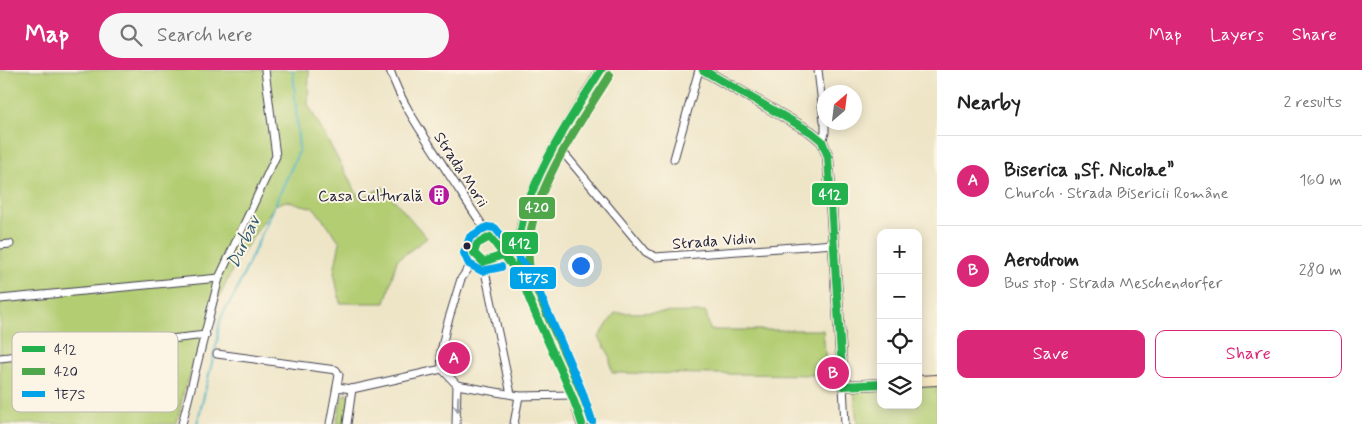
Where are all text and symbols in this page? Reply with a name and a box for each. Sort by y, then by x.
search box [99,13,449,58]
text: Map [25,20,69,51]
icon: search [117,21,145,49]
text: Search here [157,23,253,48]
text: Map [1149,23,1182,47]
text: Layers [1210,23,1264,47]
text: Share [1292,23,1337,47]
north arrow [817,85,862,130]
text: Nearby [957,89,1021,117]
text: 2 results [1284,92,1342,113]
street label: Strada Morii [429,128,493,212]
text: Biserica „Sf. Nicolae” [1004,158,1174,183]
text: A [968,170,978,191]
text: 160 m [1299,170,1342,191]
line badge: 412 [811,182,849,206]
building icon: Casa Culturală [427,183,451,207]
text: Church · Strada Bisericii Române [1004,183,1228,204]
place label: Casa Culturală [318,186,423,207]
text: 412 [819,186,842,204]
line badge: 420 [518,196,556,220]
text: 420 [525,199,549,217]
water label: Durbav [221,211,267,273]
street label: Strada Vidin [672,228,757,255]
map controls [877,229,922,409]
button: + [877,229,922,274]
line badge: 412 [501,231,539,255]
text: 412 [509,235,532,253]
unlabelled marker [462,241,472,251]
text: Aerodrom [1004,248,1079,273]
your location [568,253,594,279]
text: B [968,260,978,281]
text: 280 m [1299,260,1342,281]
line badge: TE7S [509,266,557,290]
text: TE7S [517,270,549,288]
text: Bus stop · Strada Meschendorfer [1004,273,1222,294]
button: − [877,274,922,319]
button: locate [877,319,922,364]
button: Save [957,330,1145,378]
button: Share [1155,330,1342,378]
legend [12,332,178,412]
pin: A [438,339,470,377]
text: 412 [54,341,77,359]
pin: B [817,354,849,392]
text: 420 [54,363,78,381]
button: layers [877,364,922,409]
text: TE7S [54,386,85,404]
one-way arrow [453,396,462,412]

